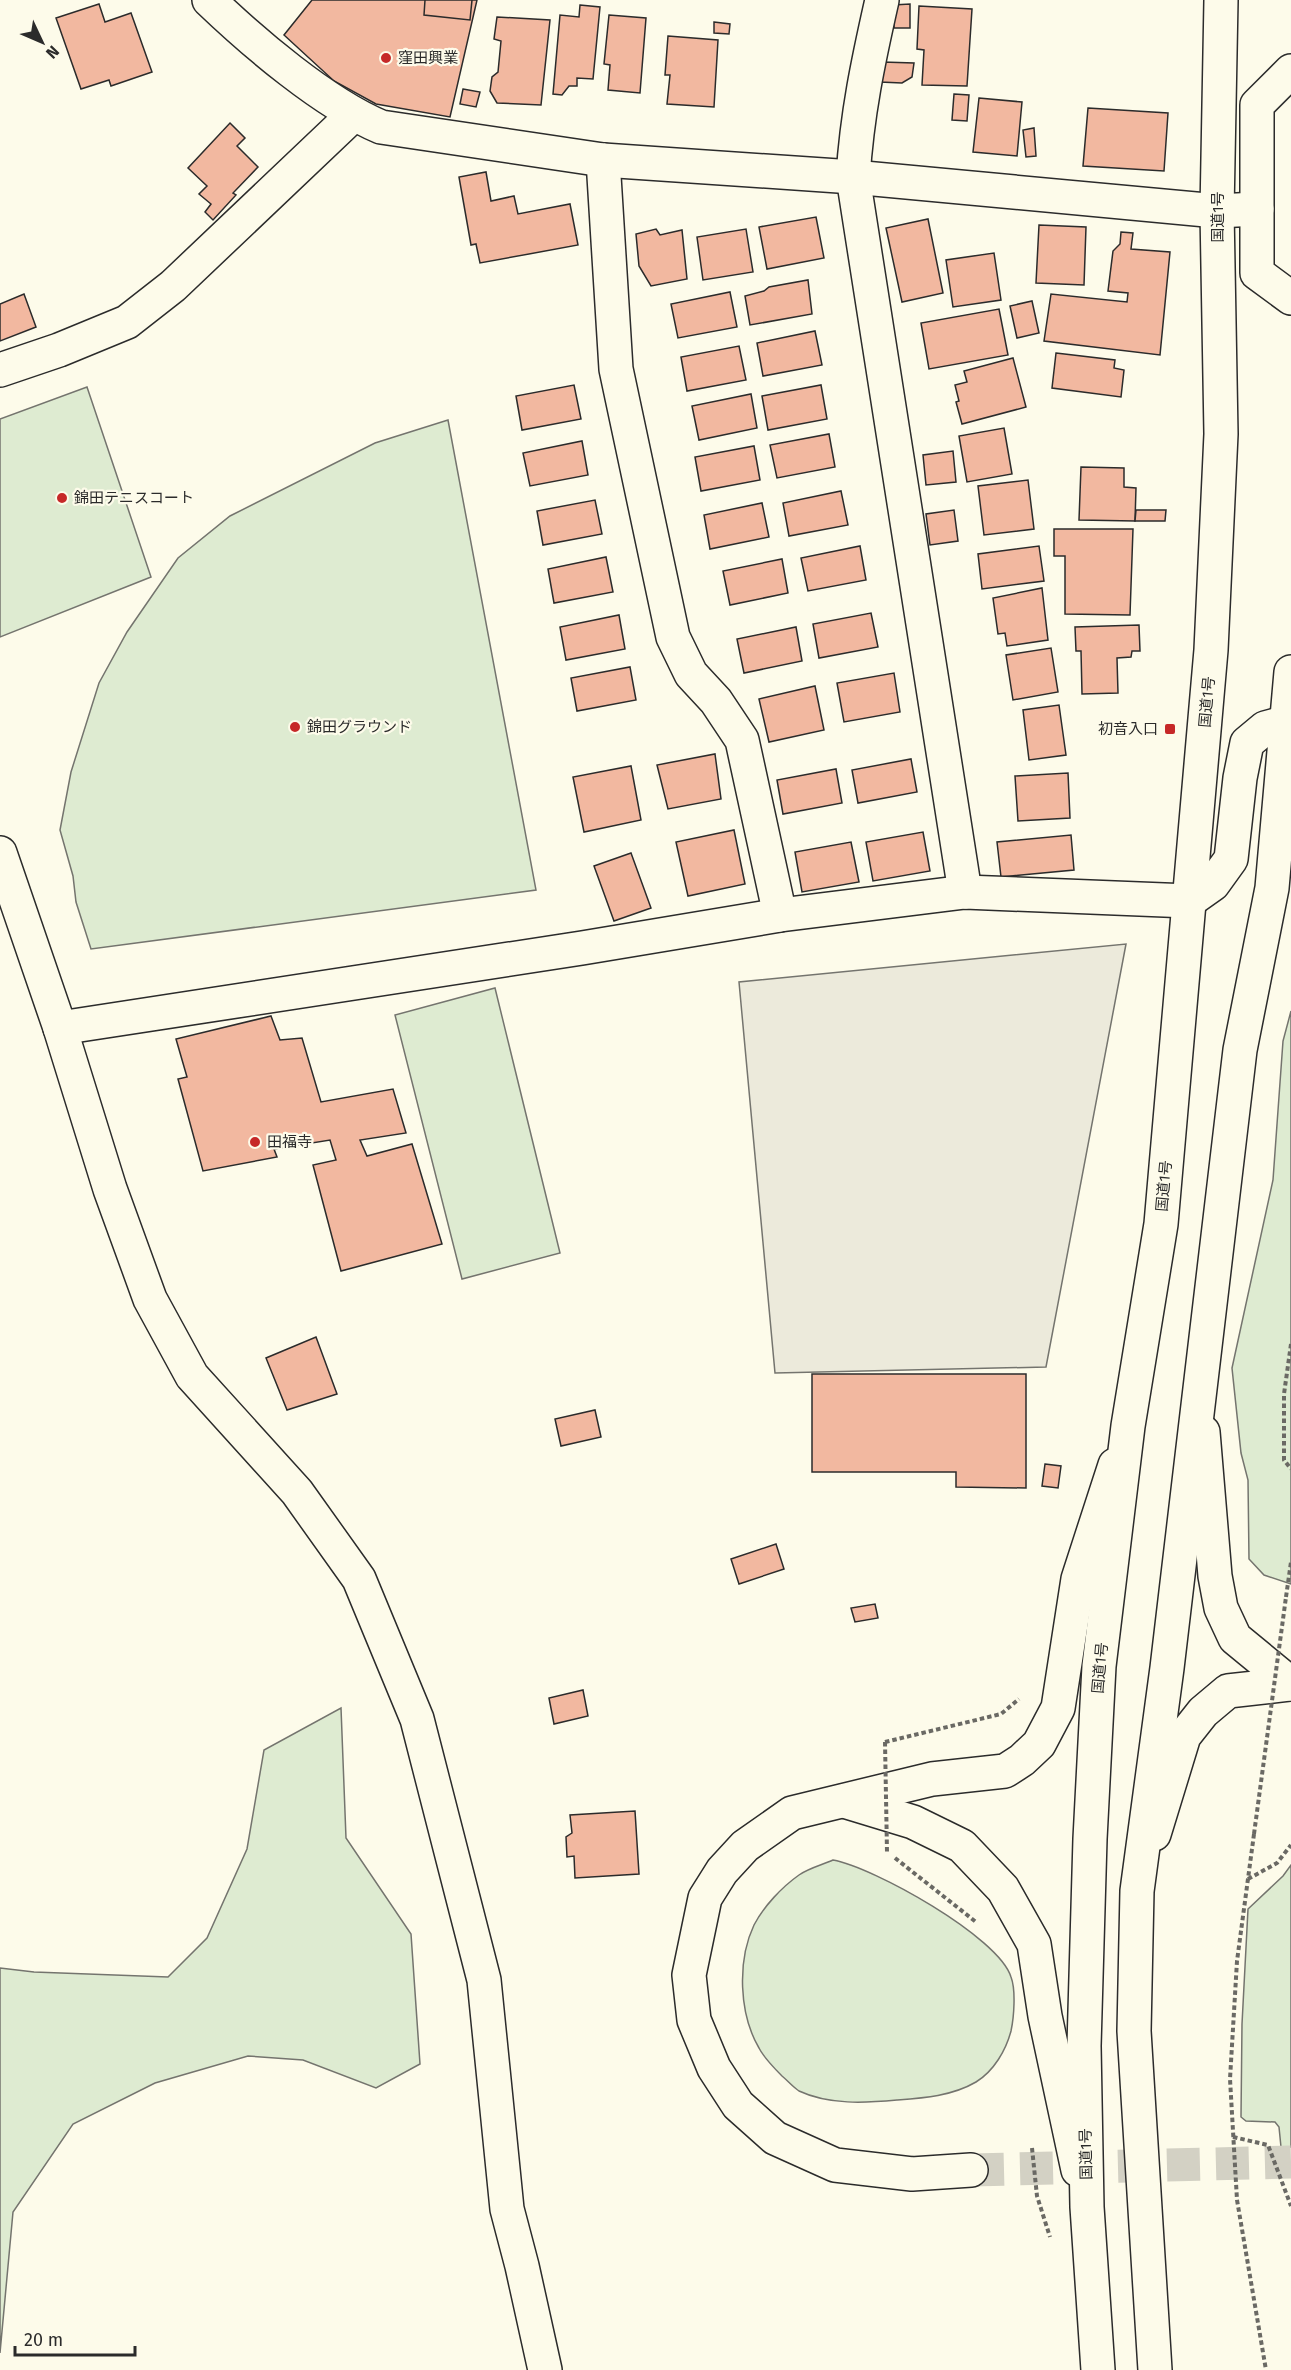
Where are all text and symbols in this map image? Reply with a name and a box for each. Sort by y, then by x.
north arrow [12,12,72,72]
text: N [42,42,63,62]
place label: 窪田興業 [398,49,458,67]
marker: 窪田興業 [379,51,393,65]
street label: 国道1号 [1209,191,1227,243]
place label: 錦田テニスコート [74,489,194,507]
marker: 錦田テニスコート [55,491,69,505]
street label: 国道1号 [1196,676,1218,728]
place label: 錦田グラウンド [307,718,412,736]
marker: 錦田グラウンド [288,720,302,734]
place label: 初音入口 [1098,720,1158,738]
marker: 初音入口 [1163,722,1177,736]
place label: 田福寺 [267,1133,312,1151]
marker: 田福寺 [248,1135,262,1149]
street label: 国道1号 [1153,1160,1175,1212]
street label: 国道1号 [1089,1642,1111,1694]
street label: 国道1号 [1077,2128,1095,2180]
scale bar [15,2319,135,2357]
text: 20 m [24,2329,63,2351]

